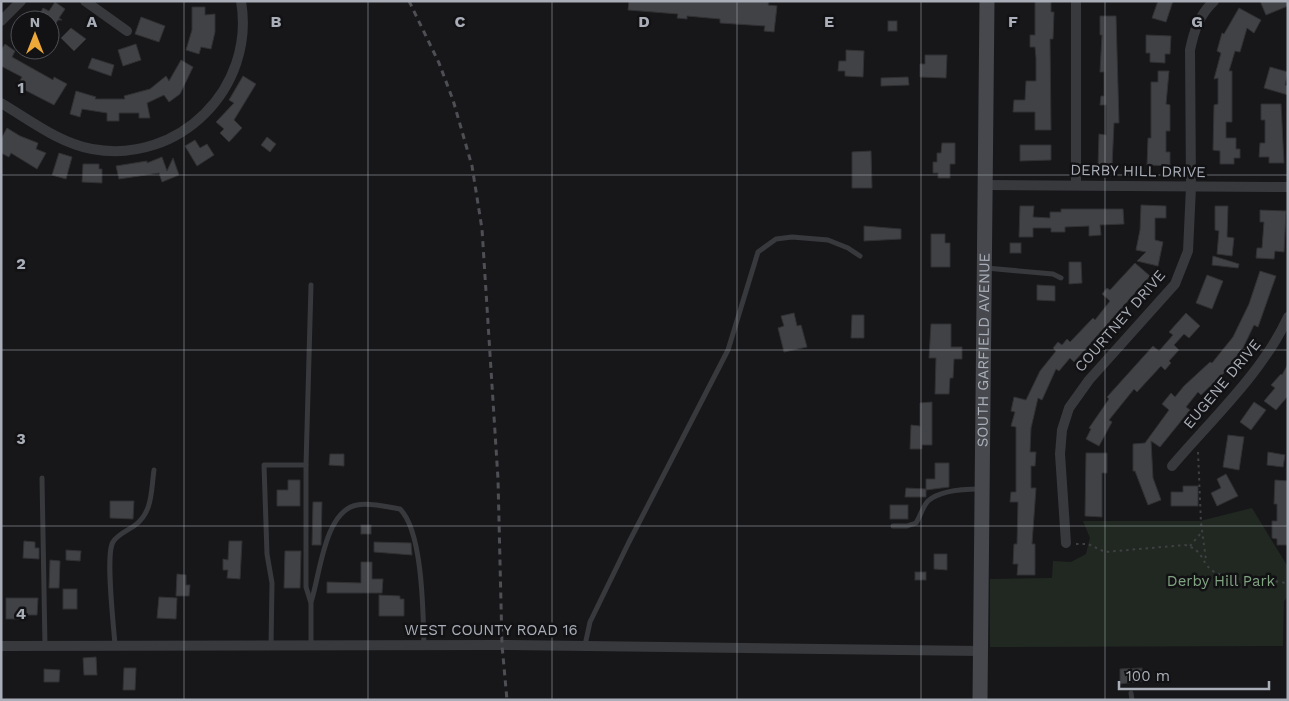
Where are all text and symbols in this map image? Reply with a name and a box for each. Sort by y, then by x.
north arrow [10,10,60,60]
text: A [87,12,98,31]
text: B [271,12,282,31]
text: C [455,12,466,31]
text: D [638,12,650,31]
text: E [824,12,834,31]
text: F [1008,12,1018,31]
text: G [1191,12,1203,31]
text: N [30,14,40,30]
text: 1 [18,78,24,97]
street label: DERBY HILL DRIVE [1070,161,1206,181]
street label: SOUTH GARFIELD AVENUE [974,253,993,447]
text: 2 [16,254,26,273]
street label: COURTNEY DRIVE [1071,266,1169,376]
street label: EUGENE DRIVE [1179,336,1265,432]
text: 3 [16,429,26,448]
park label: Derby Hill Park [1167,572,1276,590]
text: 4 [16,604,26,623]
street label: WEST COUNTY ROAD 16 [404,621,578,639]
scale bar [1119,658,1269,690]
text: 100 m [1126,667,1170,685]

